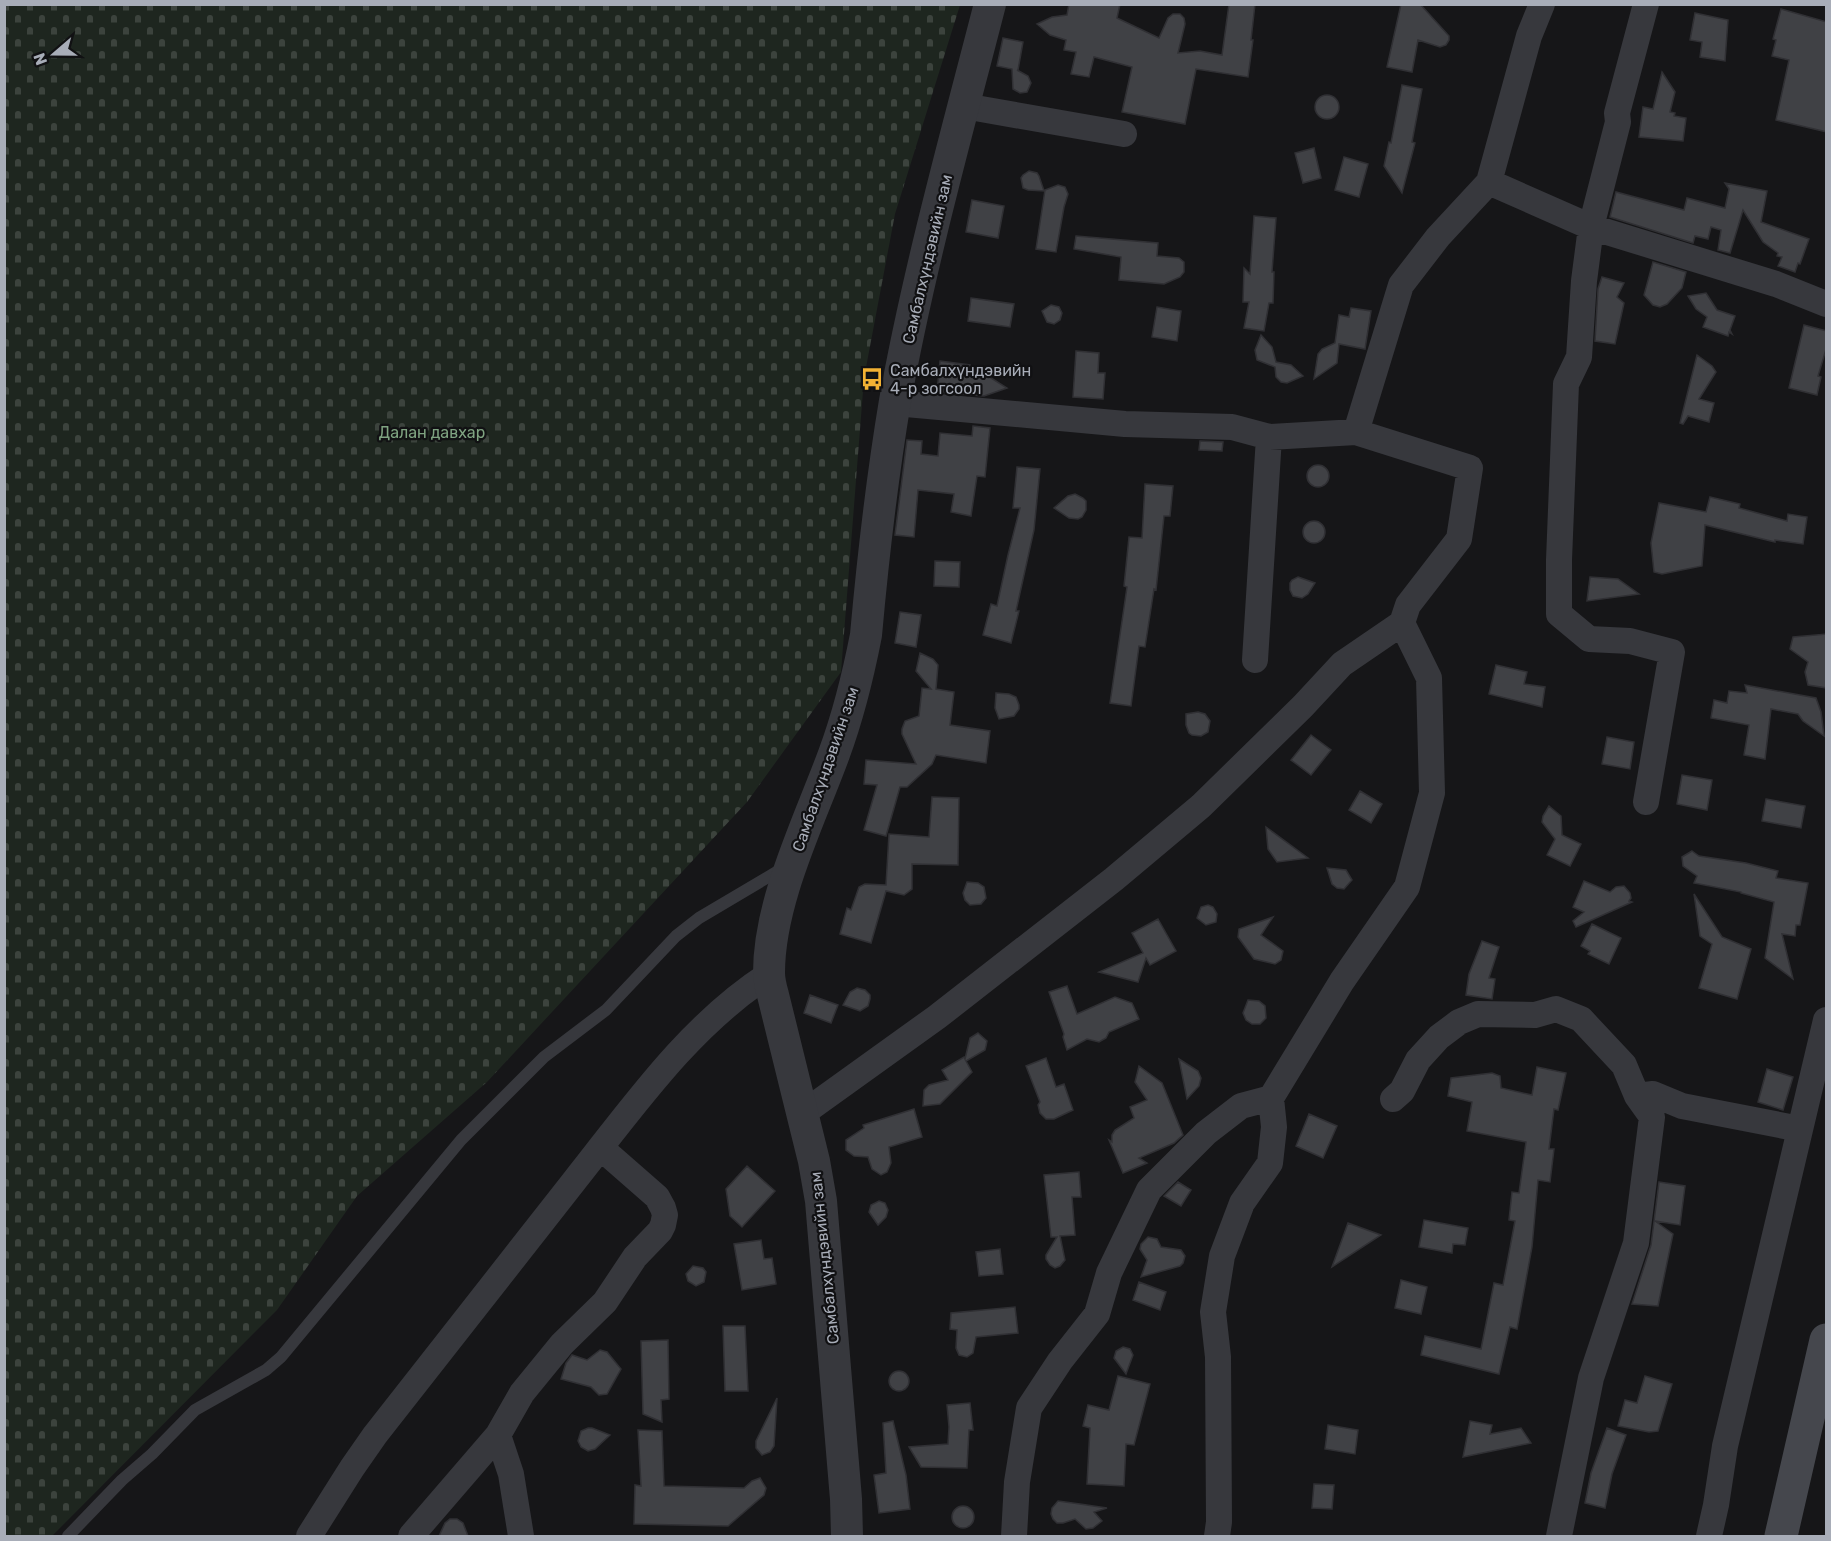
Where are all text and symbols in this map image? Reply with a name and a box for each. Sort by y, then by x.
north arrow [24,24,84,84]
text: N [29,50,51,68]
street label: Самбалхүндэвийн зам [899,173,956,346]
place label: Самбалхүндэвийн 4-р зогсоол [890,361,1031,398]
bus stop icon: Самбалхүндэвийн 4-р зогсоол [859,366,885,392]
park label: Далан давхар [379,423,485,442]
street label: Самбалхүндэвийн зам [788,684,863,854]
street label: Самбалхүндэвийн зам [806,1171,843,1345]

